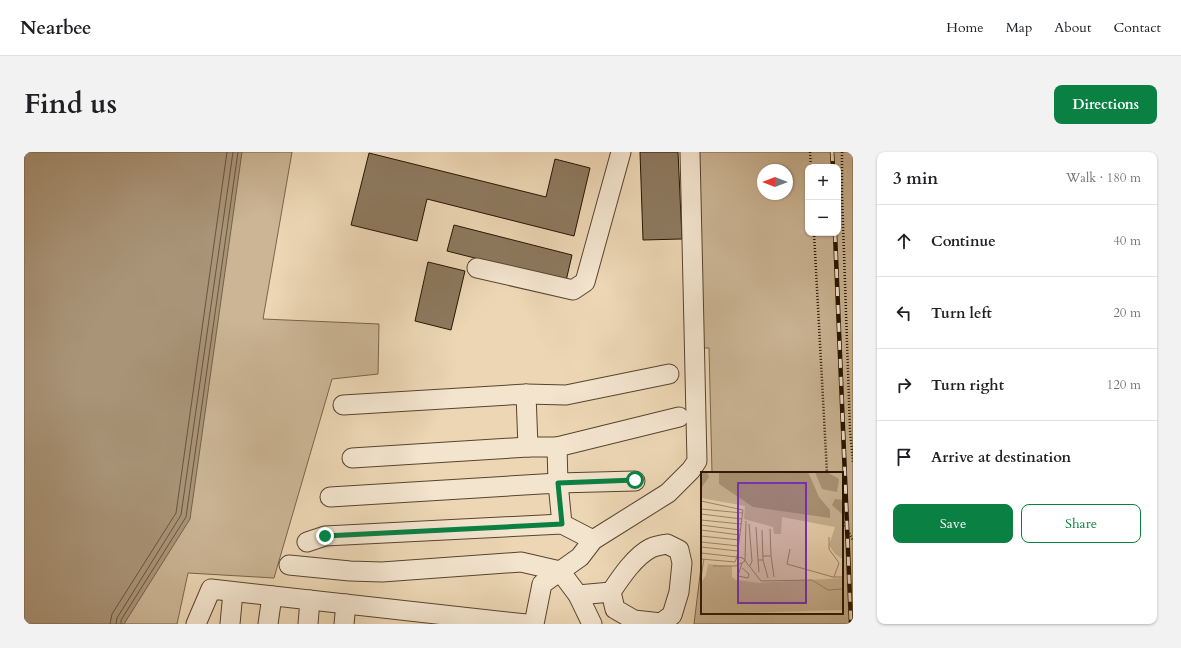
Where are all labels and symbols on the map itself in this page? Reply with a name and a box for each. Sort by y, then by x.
north arrow [757,164,793,200]
route start [626,471,644,489]
inset map [701,472,843,614]
route end [316,527,334,545]

